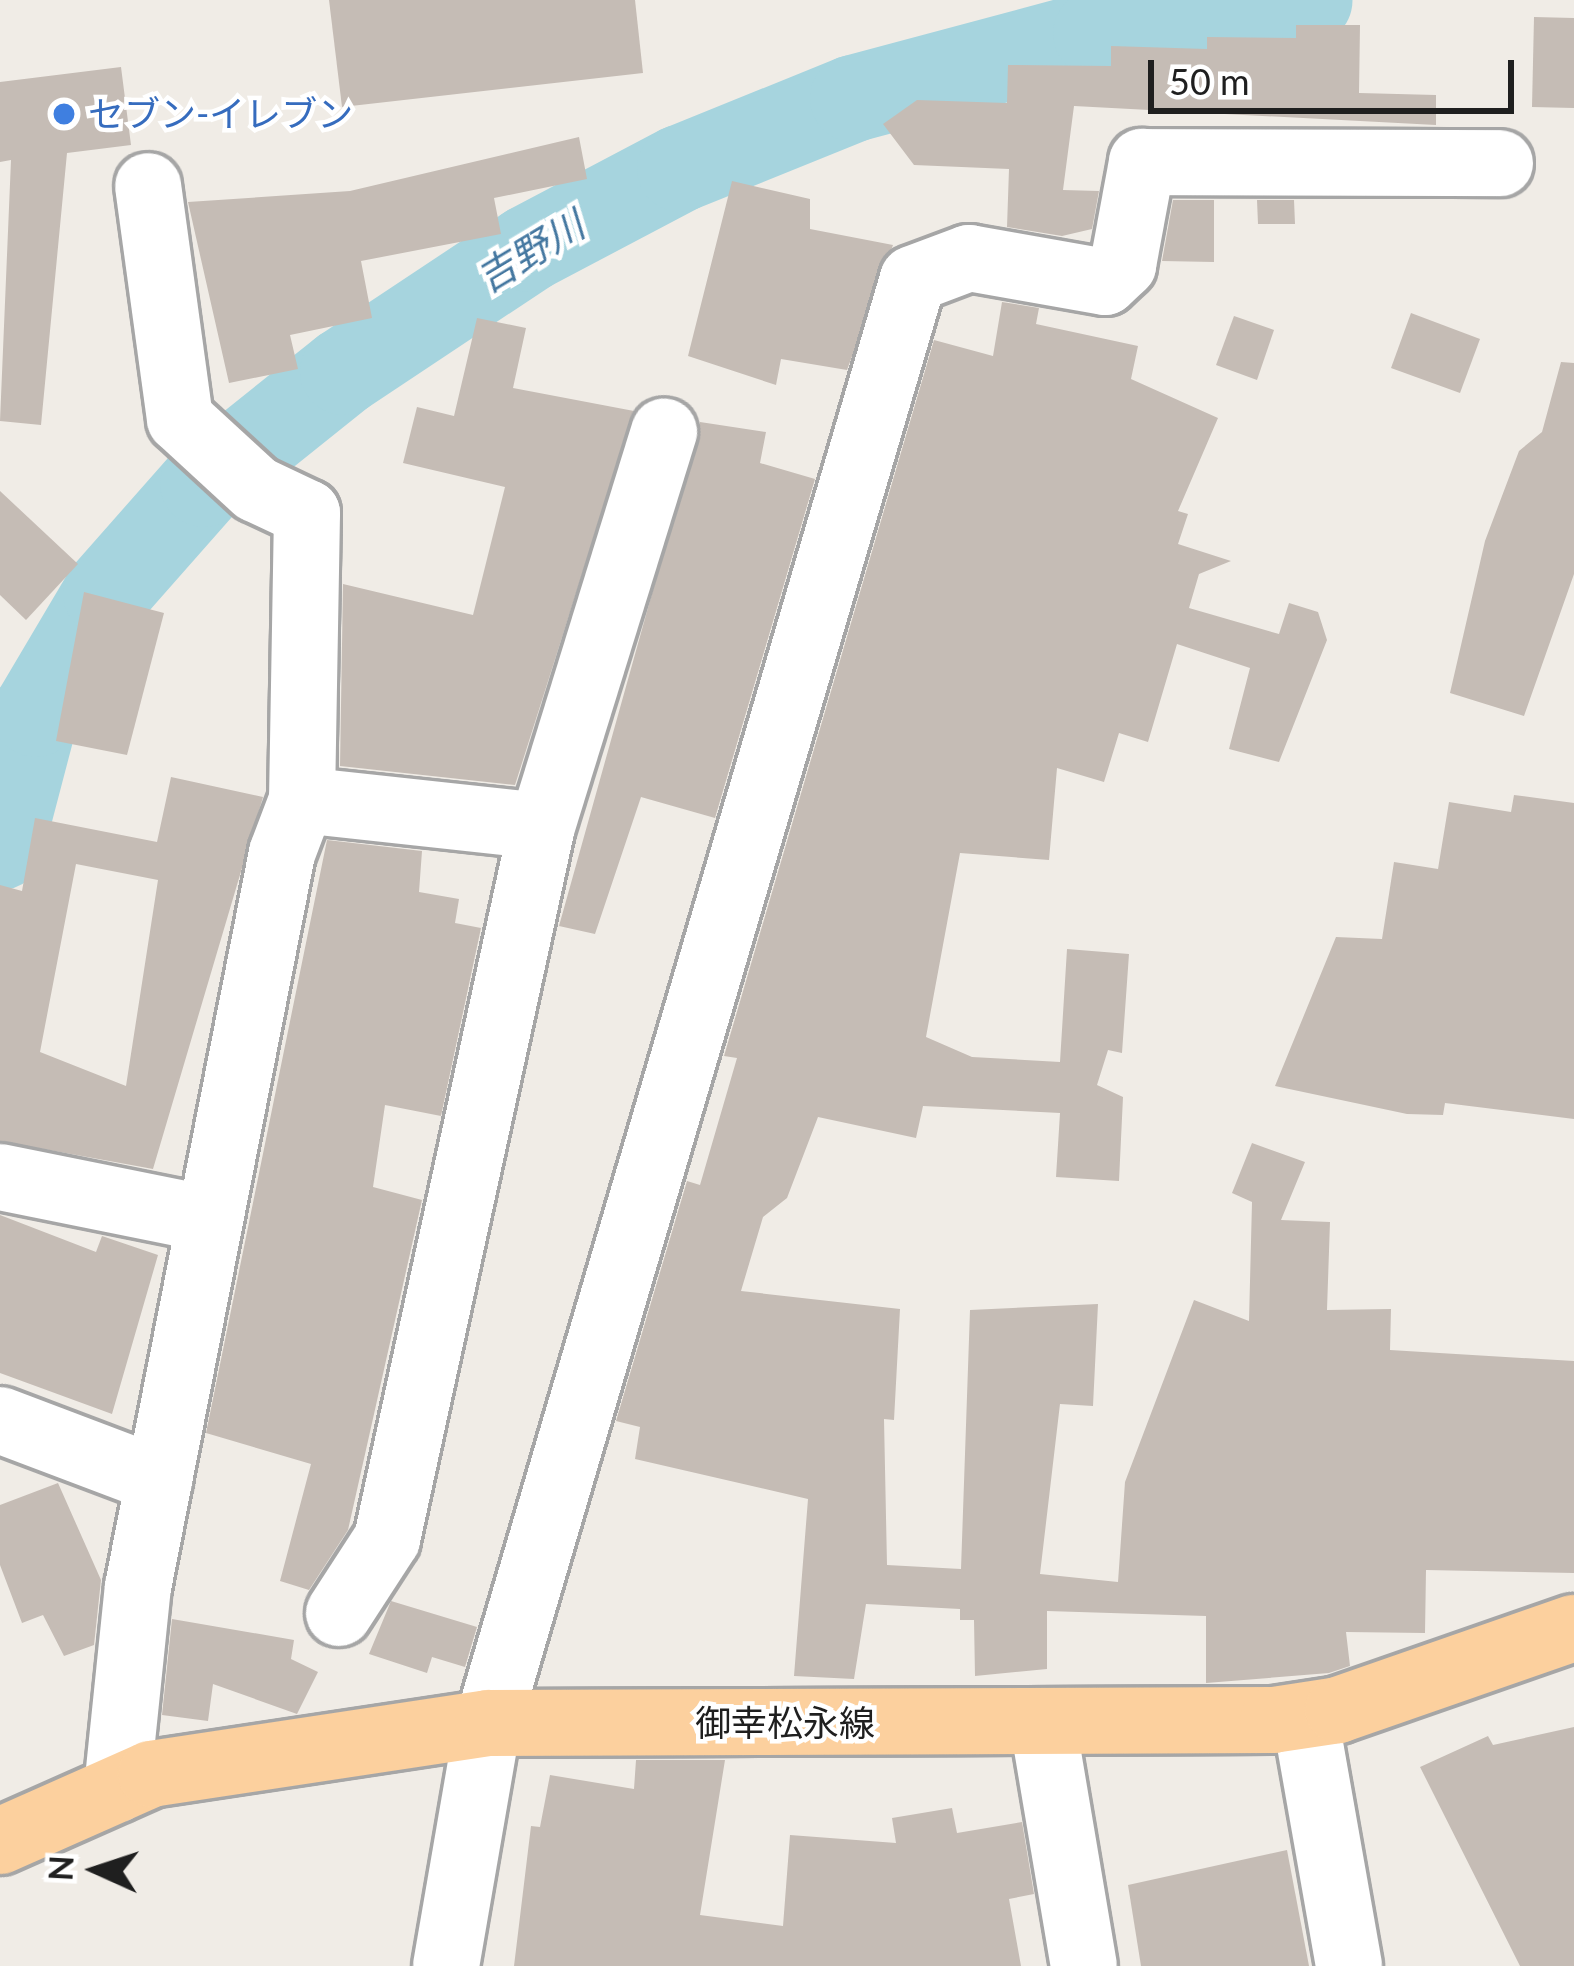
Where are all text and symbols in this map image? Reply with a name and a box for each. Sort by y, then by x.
scale bar [1154,36,1520,110]
text: 50 m [1169,59,1250,103]
place label: セブン-イレブン [88,92,353,136]
marker: セブン-イレブン [51,101,77,127]
water label: 吉野川 [468,201,592,301]
street label: 御幸松永線 [695,1701,875,1745]
north arrow [36,1810,156,1930]
text: N [39,1854,81,1882]

